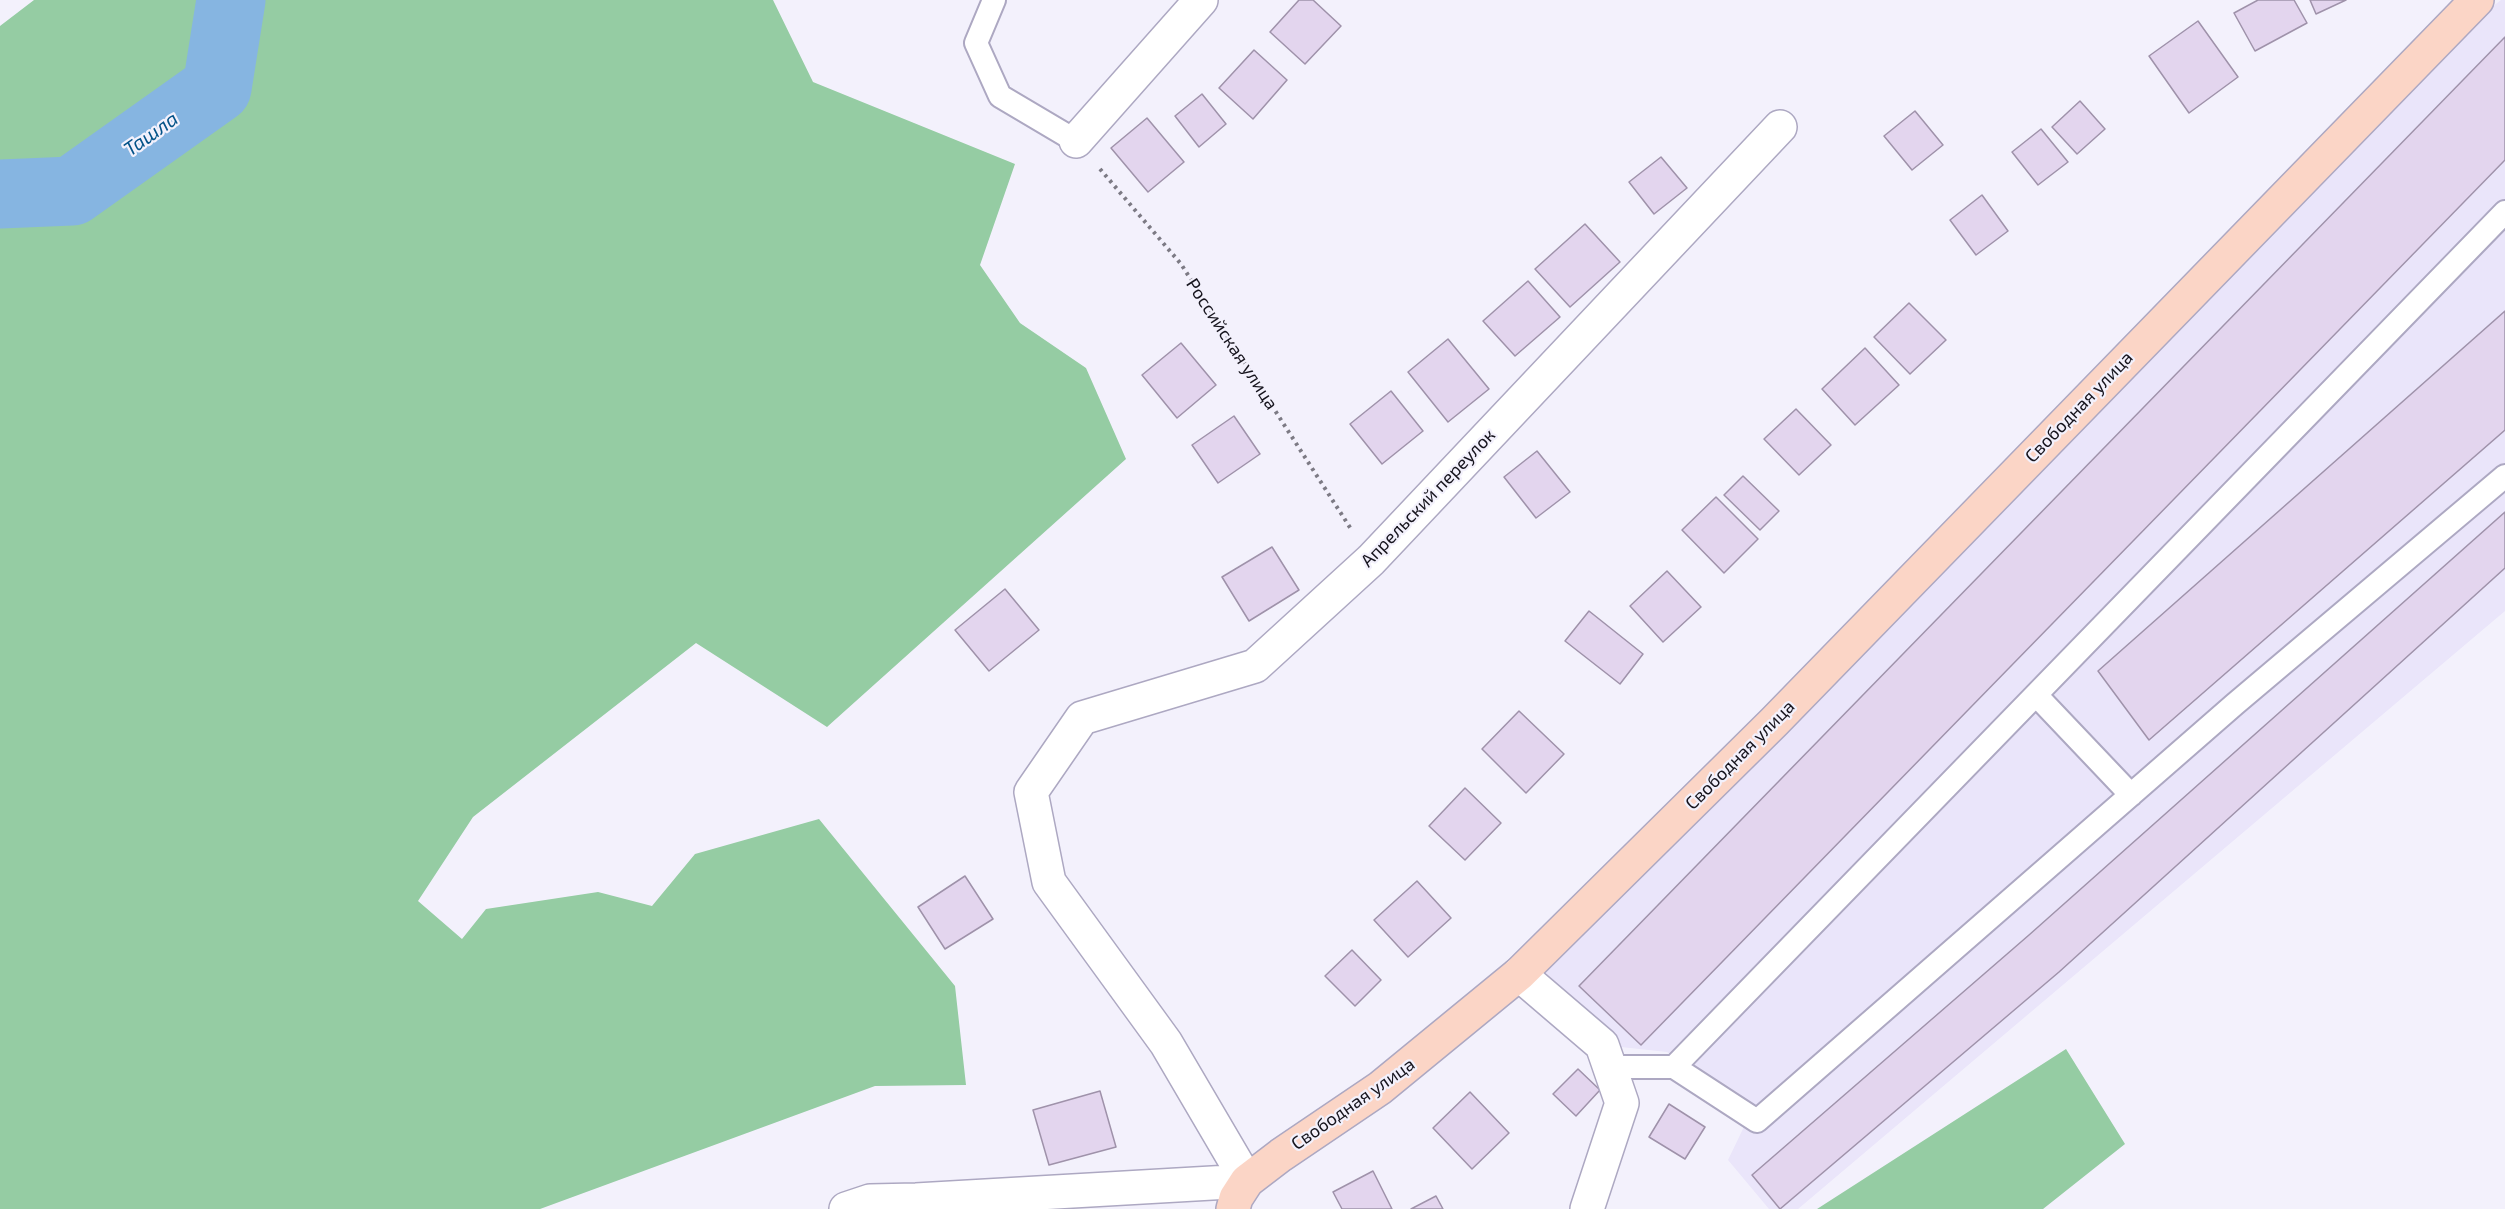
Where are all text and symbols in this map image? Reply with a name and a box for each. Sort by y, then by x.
water label: Ташла [119,107,183,161]
street label: Российская улица [1182,274,1282,414]
street label: Свободная улица [2021,347,2137,467]
street label: Апрельский переулок [1356,424,1500,572]
street label: Свободная улица [1681,696,1799,814]
street label: Свободная улица [1287,1053,1419,1155]

